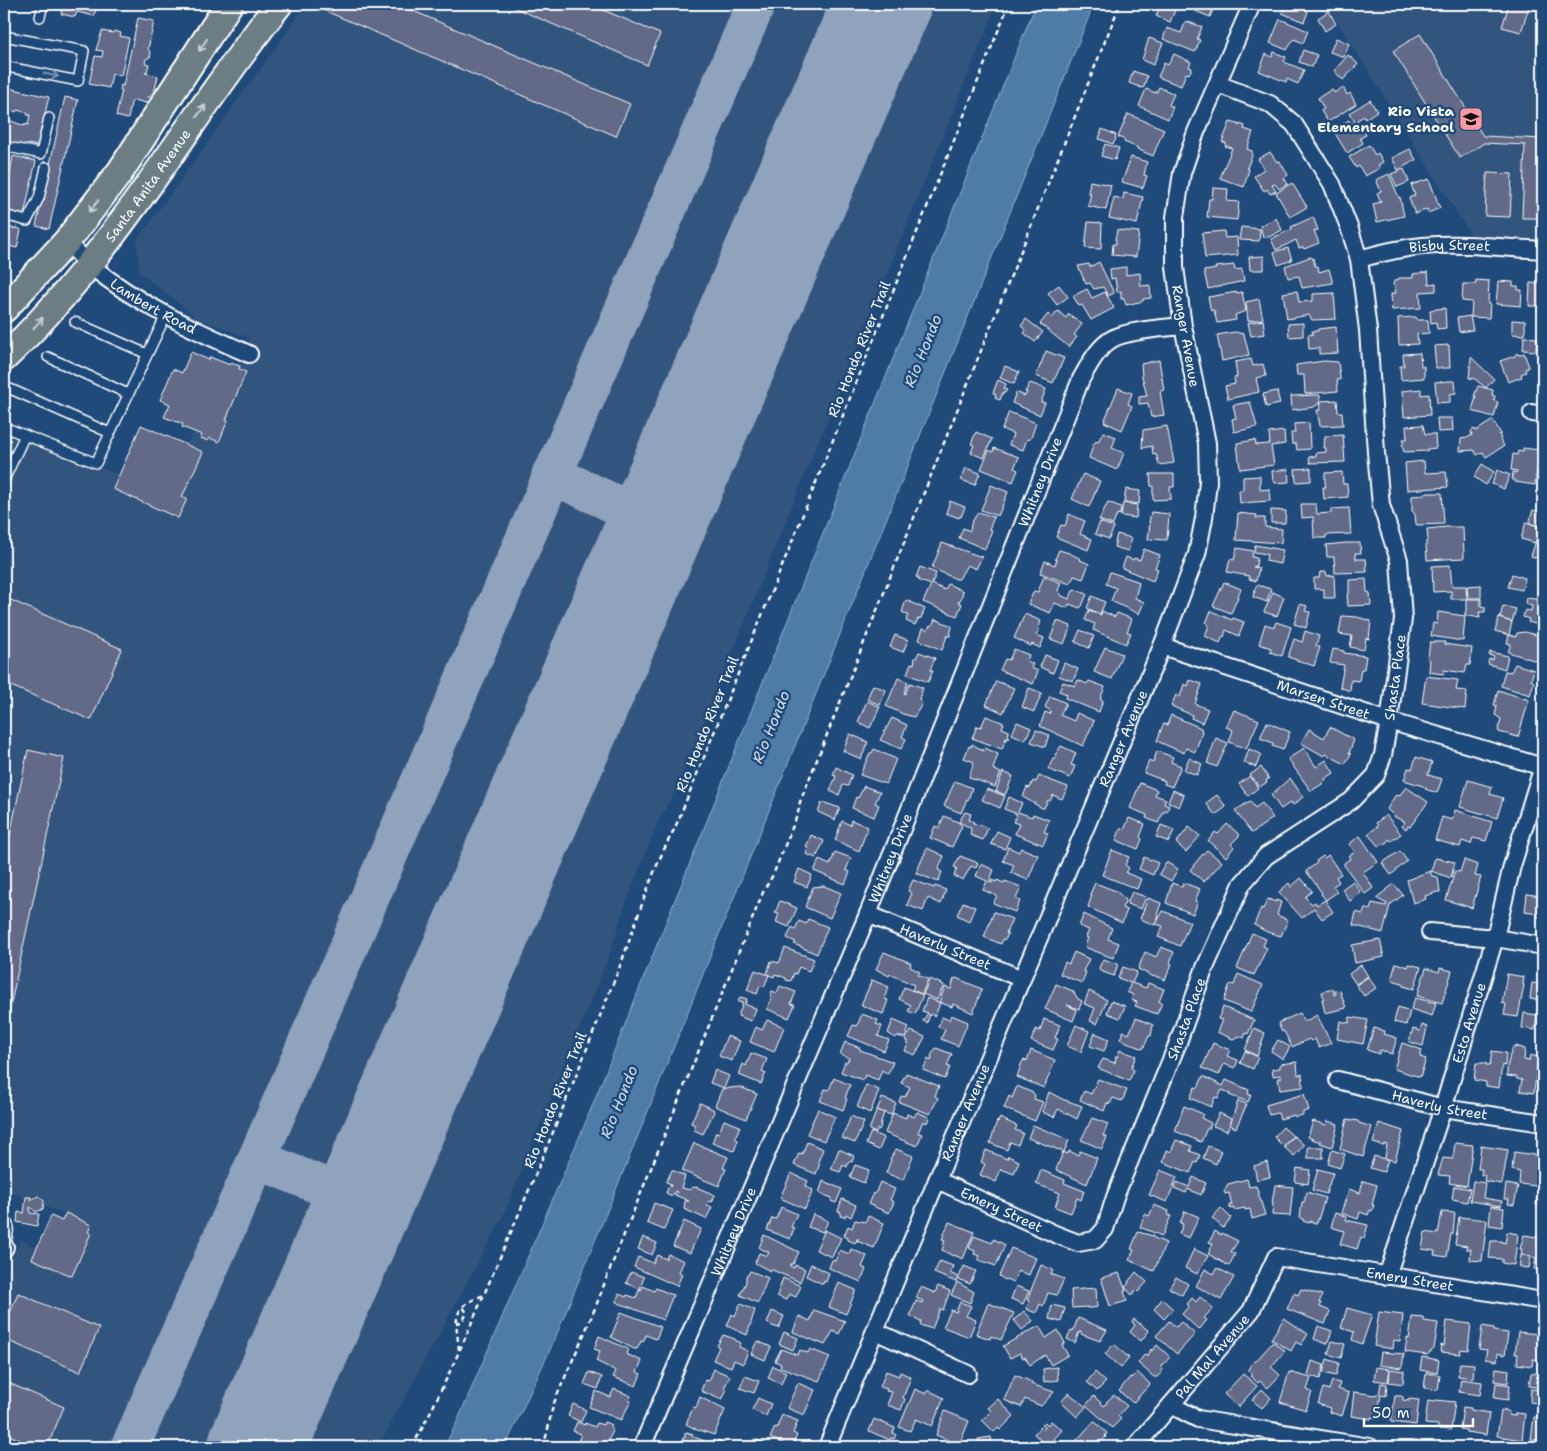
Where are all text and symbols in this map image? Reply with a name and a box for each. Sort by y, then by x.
one-way arrow [197,37,207,51]
one-way arrow [42,71,58,80]
place label: Rio Vista Elementary School [1317,102,1454,136]
one-way arrow [195,105,206,118]
school or university icon: Rio Vista Elementary School [1458,106,1484,132]
street label: Santa Anita Avenue [101,125,195,246]
one-way arrow [88,200,99,213]
street label: Bisby Street [1408,236,1491,257]
street label: Lambert Road [107,274,199,338]
street label: Rio Hondo River Trail [823,278,895,420]
street label: Ranger Avenue [1168,284,1204,389]
water label: Rio Hondo [899,312,947,390]
one-way arrow [32,317,44,330]
street label: Whitney Drive [1014,434,1066,529]
street label: Shasta Place [1380,633,1410,722]
street label: Rio Hondo River Trail [671,653,743,795]
street label: Marsen Street [1275,676,1372,723]
street label: Ranger Avenue [1095,687,1151,790]
water label: Rio Hondo [747,688,795,766]
street label: Whitney Drive [864,811,916,906]
street label: Haverly Street [897,919,994,974]
street label: Shasta Place [1163,975,1210,1063]
street label: Esto Avenue [1448,980,1490,1066]
street label: Rio Hondo River Trail [519,1029,591,1171]
street label: Ranger Avenue [937,1061,994,1164]
water label: Rio Hondo [595,1063,643,1141]
street label: Haverly Street [1390,1086,1489,1124]
street label: Emery Street [958,1183,1045,1236]
street label: Whitney Drive [707,1184,760,1279]
street label: Emery Street [1365,1263,1455,1295]
street label: Pal Mal Avenue [1171,1310,1253,1402]
scale bar [1364,1396,1473,1428]
text: 50 m [1372,1403,1410,1423]

